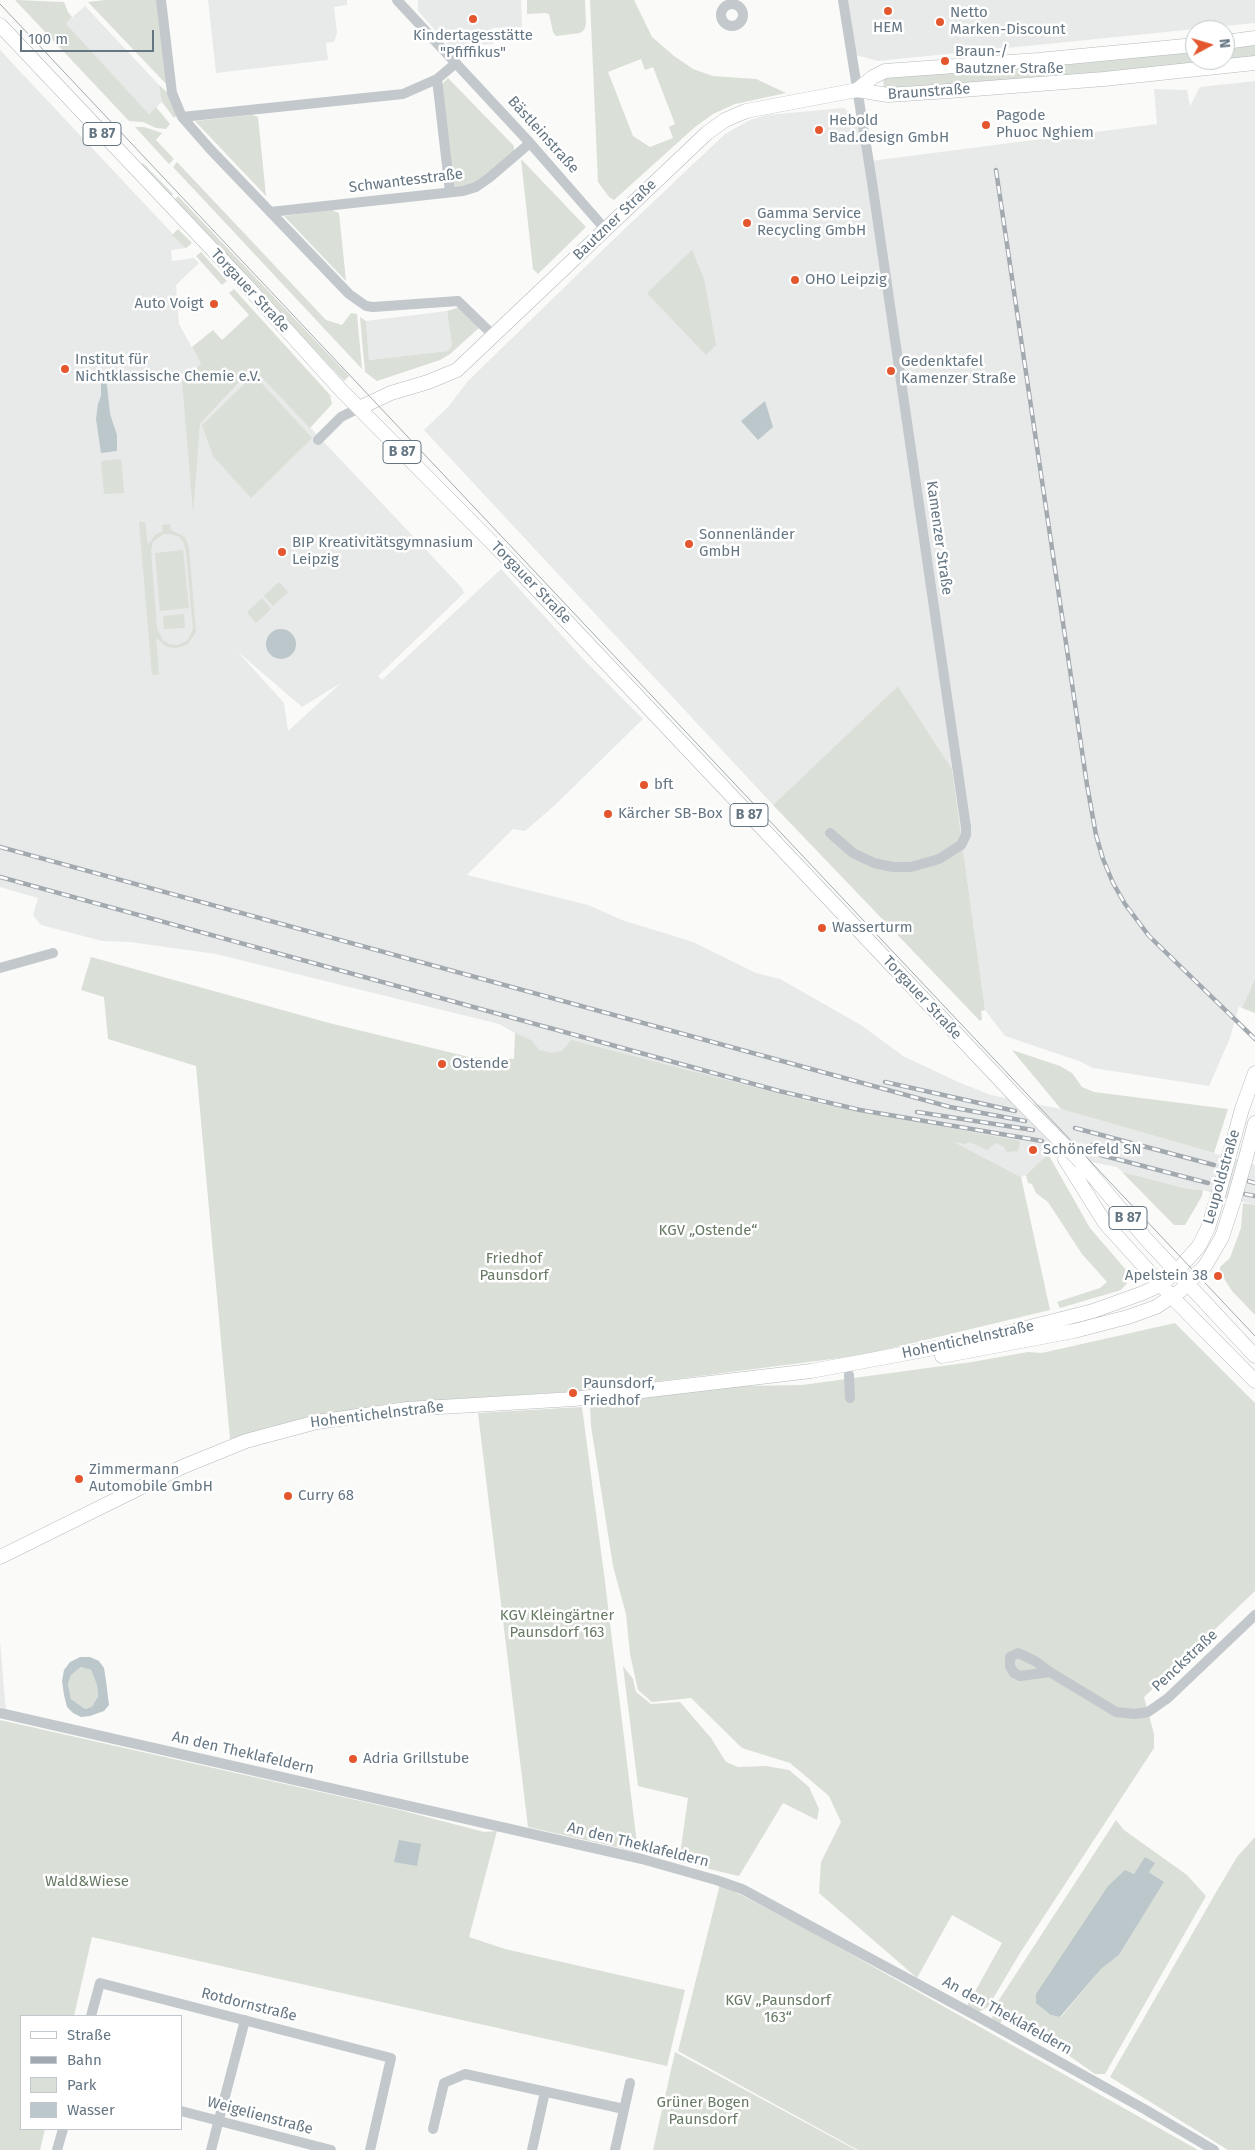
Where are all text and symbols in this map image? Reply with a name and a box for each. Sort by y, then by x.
place label: Netto Marken-Discount [950,4,1066,39]
marker: HEM [882,5,894,17]
marker: Kindertagesstätte "Pfiffikus" [467,13,479,25]
marker: Netto Marken-Discount [934,16,946,28]
place label: HEM [873,19,903,37]
scale bar [22,20,156,52]
north arrow [1185,20,1235,70]
place label: Kindertagesstätte "Pfiffikus" [413,27,533,62]
text: 100 m [28,30,68,48]
text: N [1215,38,1233,49]
place label: Braun-/ Bautzner Straße [955,43,1064,78]
marker: Braun-/ Bautzner Straße [939,55,951,67]
street label: Braunstraße [887,80,971,104]
street label: Bästleinstraße [504,93,582,177]
place label: Pagode Phuoc Nghiem [996,107,1094,142]
place label: Hebold Bad.design GmbH [829,112,949,147]
marker: Pagode Phuoc Nghiem [980,119,992,131]
road number: B 87 [83,122,121,146]
marker: Hebold Bad.design GmbH [813,124,825,136]
street label: Schwantesstraße [348,165,464,197]
street label: Bautzner Straße [570,176,660,264]
place label: Gamma Service Recycling GmbH [757,205,866,240]
marker: Gamma Service Recycling GmbH [741,217,753,229]
street label: Torgauer Straße [207,245,293,337]
place label: OHO Leipzig [805,271,887,289]
marker: OHO Leipzig [789,274,801,286]
place label: Auto Voigt [135,295,204,313]
marker: Auto Voigt [208,298,220,310]
place label: Institut für Nichtklassische Chemie e.V. [75,351,261,386]
place label: Gedenktafel Kamenzer Straße [901,353,1016,388]
marker: Institut für Nichtklassische Chemie e.V. [59,363,71,375]
marker: Gedenktafel Kamenzer Straße [885,365,897,377]
road number: B 87 [383,441,421,464]
street label: Kamenzer Straße [922,480,956,596]
place label: Sonnenländer GmbH [699,526,795,561]
place label: BIP Kreativitätsgymnasium Leipzig [292,534,473,569]
street label: Torgauer Straße [487,538,575,628]
marker: Sonnenländer GmbH [683,538,695,550]
marker: BIP Kreativitätsgymnasium Leipzig [276,546,288,558]
place label: bft [654,776,673,794]
marker: bft [638,779,650,791]
road number: B 87 [730,804,768,826]
place label: Kärcher SB-Box [618,805,722,823]
marker: Kärcher SB-Box [602,808,614,820]
place label: Wasserturm [832,919,913,937]
marker: Wasserturm [816,922,828,934]
street label: Torgauer Straße [879,952,965,1044]
place label: Ostende [452,1055,509,1073]
marker: Ostende [436,1058,448,1070]
street label: Leupoldstraße [1200,1127,1244,1227]
place label: Schönefeld SN [1043,1141,1142,1159]
marker: Schönefeld SN [1027,1144,1039,1156]
road number: B 87 [1109,1206,1147,1230]
park label: KGV „Ostende“ [659,1222,757,1240]
park label: Friedhof Paunsdorf [479,1250,549,1285]
place label: Apelstein 38 [1125,1267,1208,1285]
marker: Apelstein 38 [1212,1270,1224,1282]
street label: Hohentichelnstraße [900,1317,1036,1363]
place label: Paunsdorf, Friedhof [583,1375,655,1410]
marker: Paunsdorf, Friedhof [567,1387,579,1399]
street label: Hohentichelnstraße [309,1398,445,1432]
place label: Zimmermann Automobile GmbH [89,1461,213,1496]
marker: Zimmermann Automobile GmbH [73,1473,85,1485]
place label: Curry 68 [298,1487,354,1505]
marker: Curry 68 [282,1490,294,1502]
park label: KGV Kleingärtner Paunsdorf 163 [500,1607,614,1642]
street label: Penckstraße [1149,1626,1221,1696]
street label: An den Theklafeldern [170,1728,316,1778]
place label: Adria Grillstube [363,1750,469,1768]
marker: Adria Grillstube [347,1753,359,1765]
street label: An den Theklafeldern [565,1819,711,1871]
park label: Wald&Wiese [45,1873,129,1891]
street label: An den Theklafeldern [939,1973,1075,2059]
street label: Rotdornstraße [199,1984,299,2026]
park label: KGV „Paunsdorf 163“ [725,1992,831,2027]
legend [20,2015,182,2130]
text: Straße [67,2026,111,2044]
text: Bahn [67,2051,102,2069]
text: Park [67,2076,97,2094]
street label: Weigelienstraße [205,2093,315,2139]
park label: Grüner Bogen Paunsdorf [656,2094,750,2129]
text: Wasser [67,2101,115,2119]

